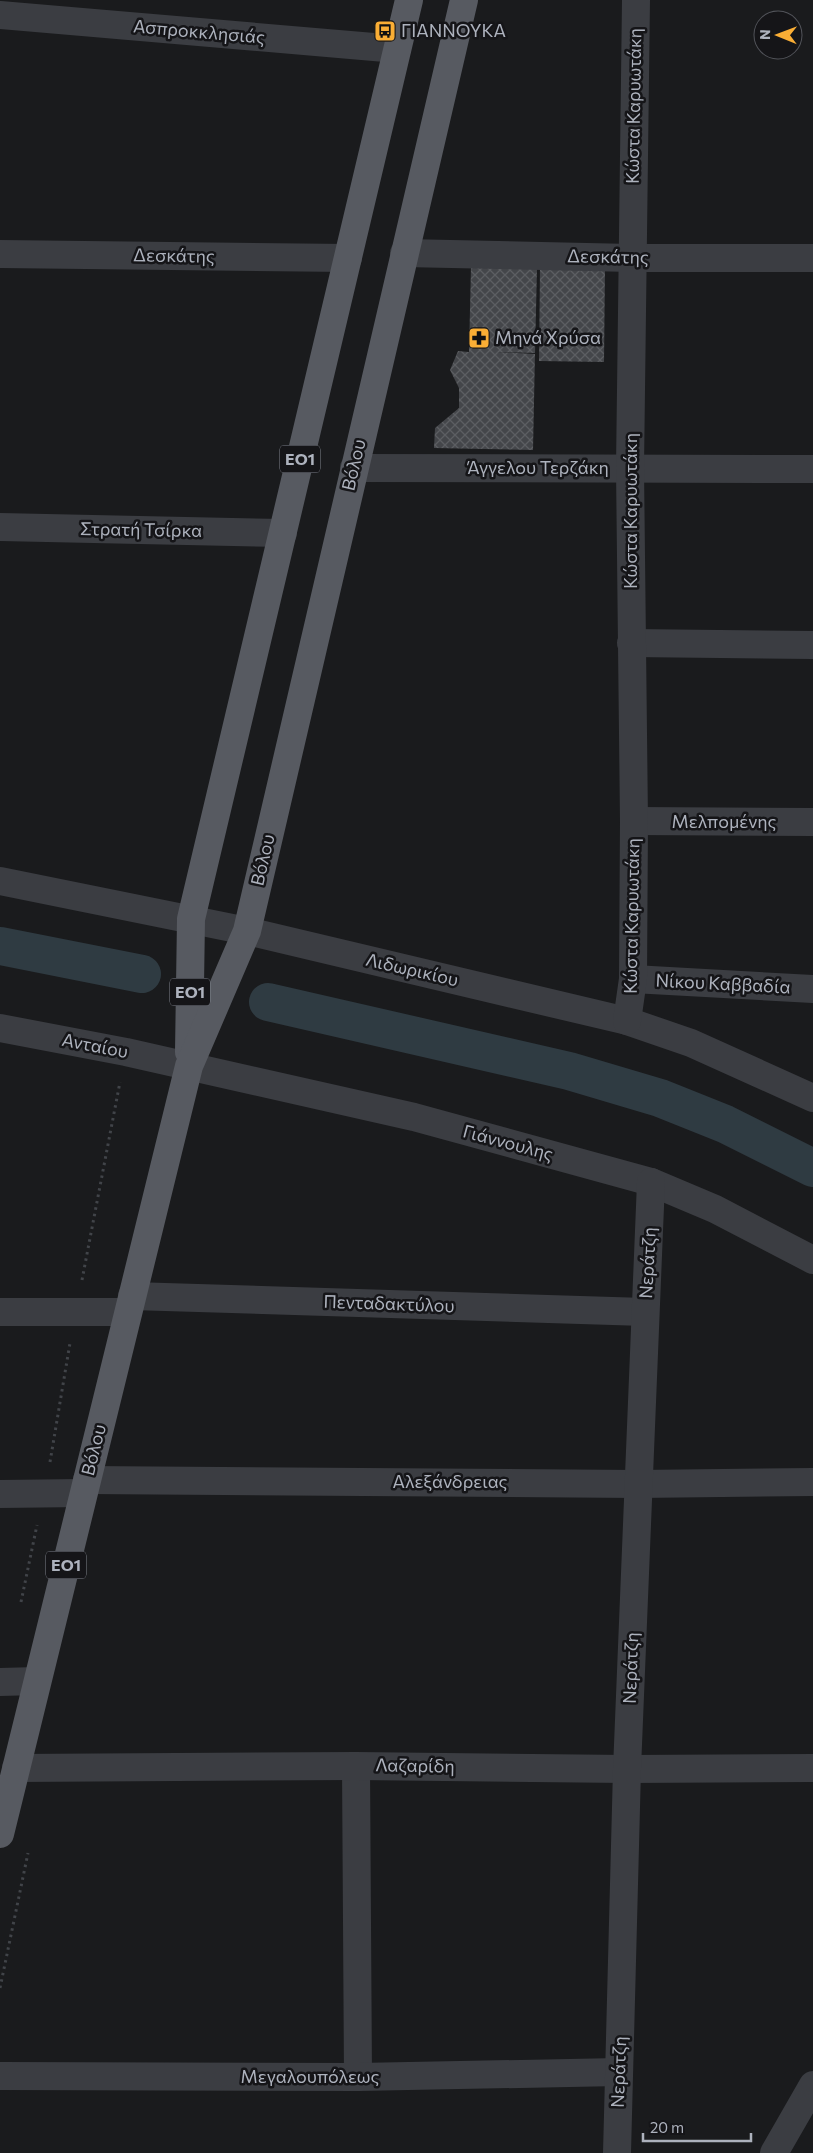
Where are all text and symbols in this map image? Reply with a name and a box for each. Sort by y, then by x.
north arrow [753,10,803,60]
street label: Ασπροκκλησιάς [132,14,266,48]
bus stop icon: ΓΙΑΝΝΟΥΚΑ [373,19,397,43]
place label: ΓΙΑΝΝΟΥΚΑ [401,19,506,41]
street label: Κώστα Καρυωτάκη [621,28,645,184]
text: N [756,29,773,40]
street label: Δεσκάτης [133,243,215,267]
street label: Δεσκάτης [567,244,649,268]
pharmacy icon: Μηνά Χρύσα [467,326,491,350]
place label: Μηνά Χρύσα [495,326,601,348]
street label: Κώστα Καρυωτάκη [619,433,641,589]
street label: Βόλου [336,437,370,493]
road number: ΕΟ1 [280,446,320,472]
street label: Άγγελου Τερζάκη [466,456,609,478]
street label: Στρατή Τσίρκα [80,517,202,541]
street label: Μελπομένης [672,810,777,832]
street label: Βόλου [245,832,279,888]
street label: Κώστα Καρυωτάκη [619,838,643,994]
street label: Λιδωρικίου [364,948,461,990]
street label: Νίκου Καββαδία [655,968,791,998]
road number: ΕΟ1 [170,979,210,1006]
street label: Ανταίου [60,1028,130,1062]
street label: Γιάννουλης [461,1119,556,1165]
street label: Νεράτζη [634,1227,660,1299]
street label: Πενταδακτύλου [323,1290,455,1316]
street label: Βόλου [76,1422,110,1478]
street label: Αλεξάνδρειας [393,1470,508,1492]
road number: ΕΟ1 [46,1552,86,1578]
street label: Νεράτζη [618,1632,642,1704]
street label: Λαζαρίδη [375,1753,455,1777]
street label: Νεράτζη [606,2036,630,2108]
street label: Μεγαλουπόλεως [241,2065,380,2087]
scale bar [643,2110,750,2142]
text: 20 m [650,2118,684,2136]

